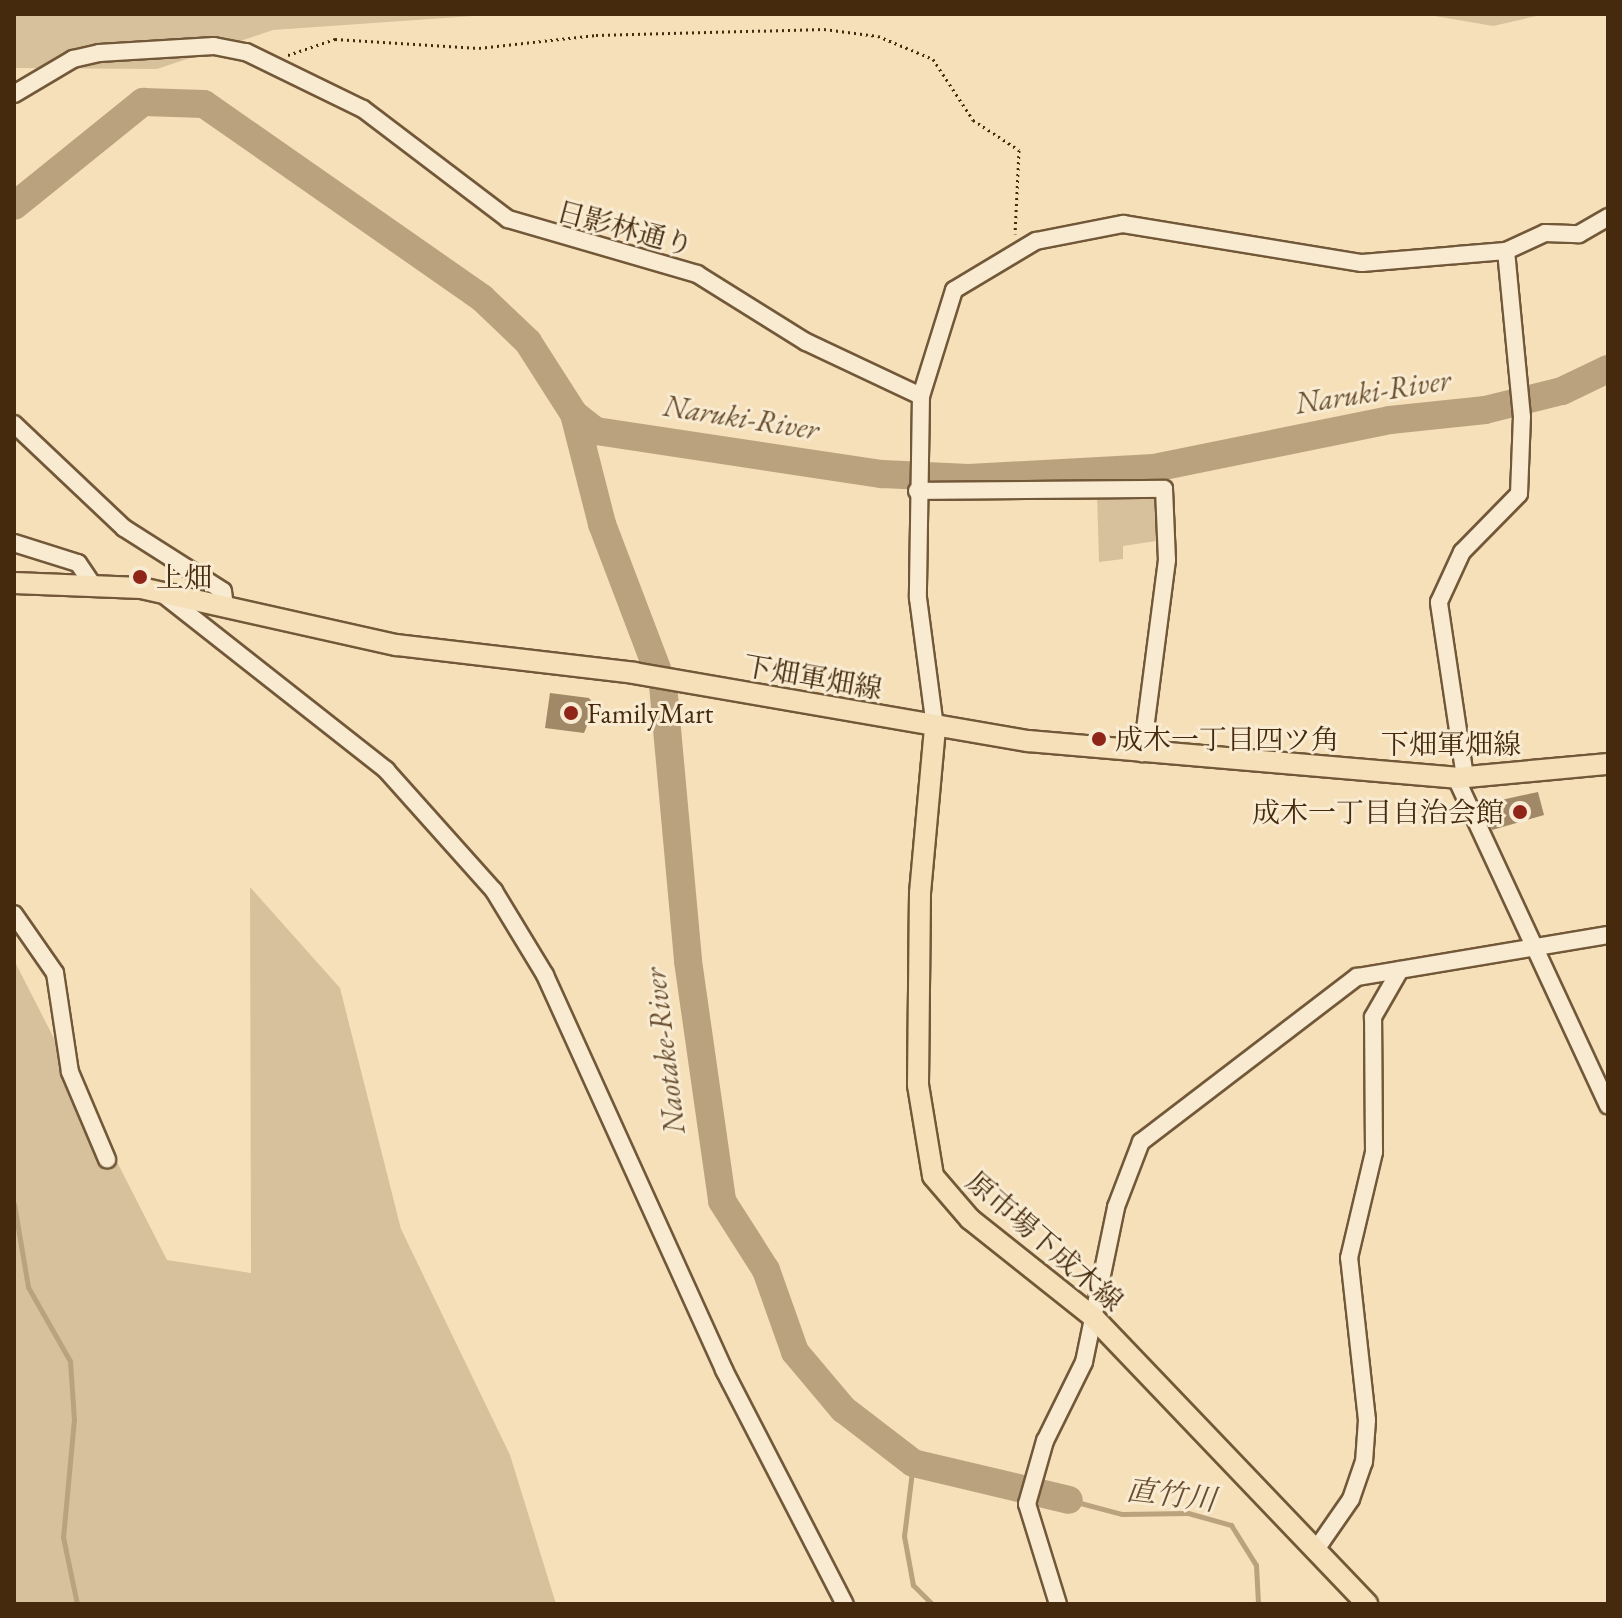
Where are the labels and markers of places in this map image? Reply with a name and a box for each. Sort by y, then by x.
place label: 上畑 [156,560,212,594]
marker: 上畑 [131,568,149,586]
place label: FamilyMart [587,696,713,730]
marker: FamilyMart [562,704,580,722]
place label: 成木一丁目四ツ角 [1115,722,1339,756]
marker: 成木一丁目四ツ角 [1090,730,1108,748]
place label: 成木一丁目自治会館 [1252,795,1504,829]
marker: 成木一丁目自治会館 [1511,803,1529,821]

